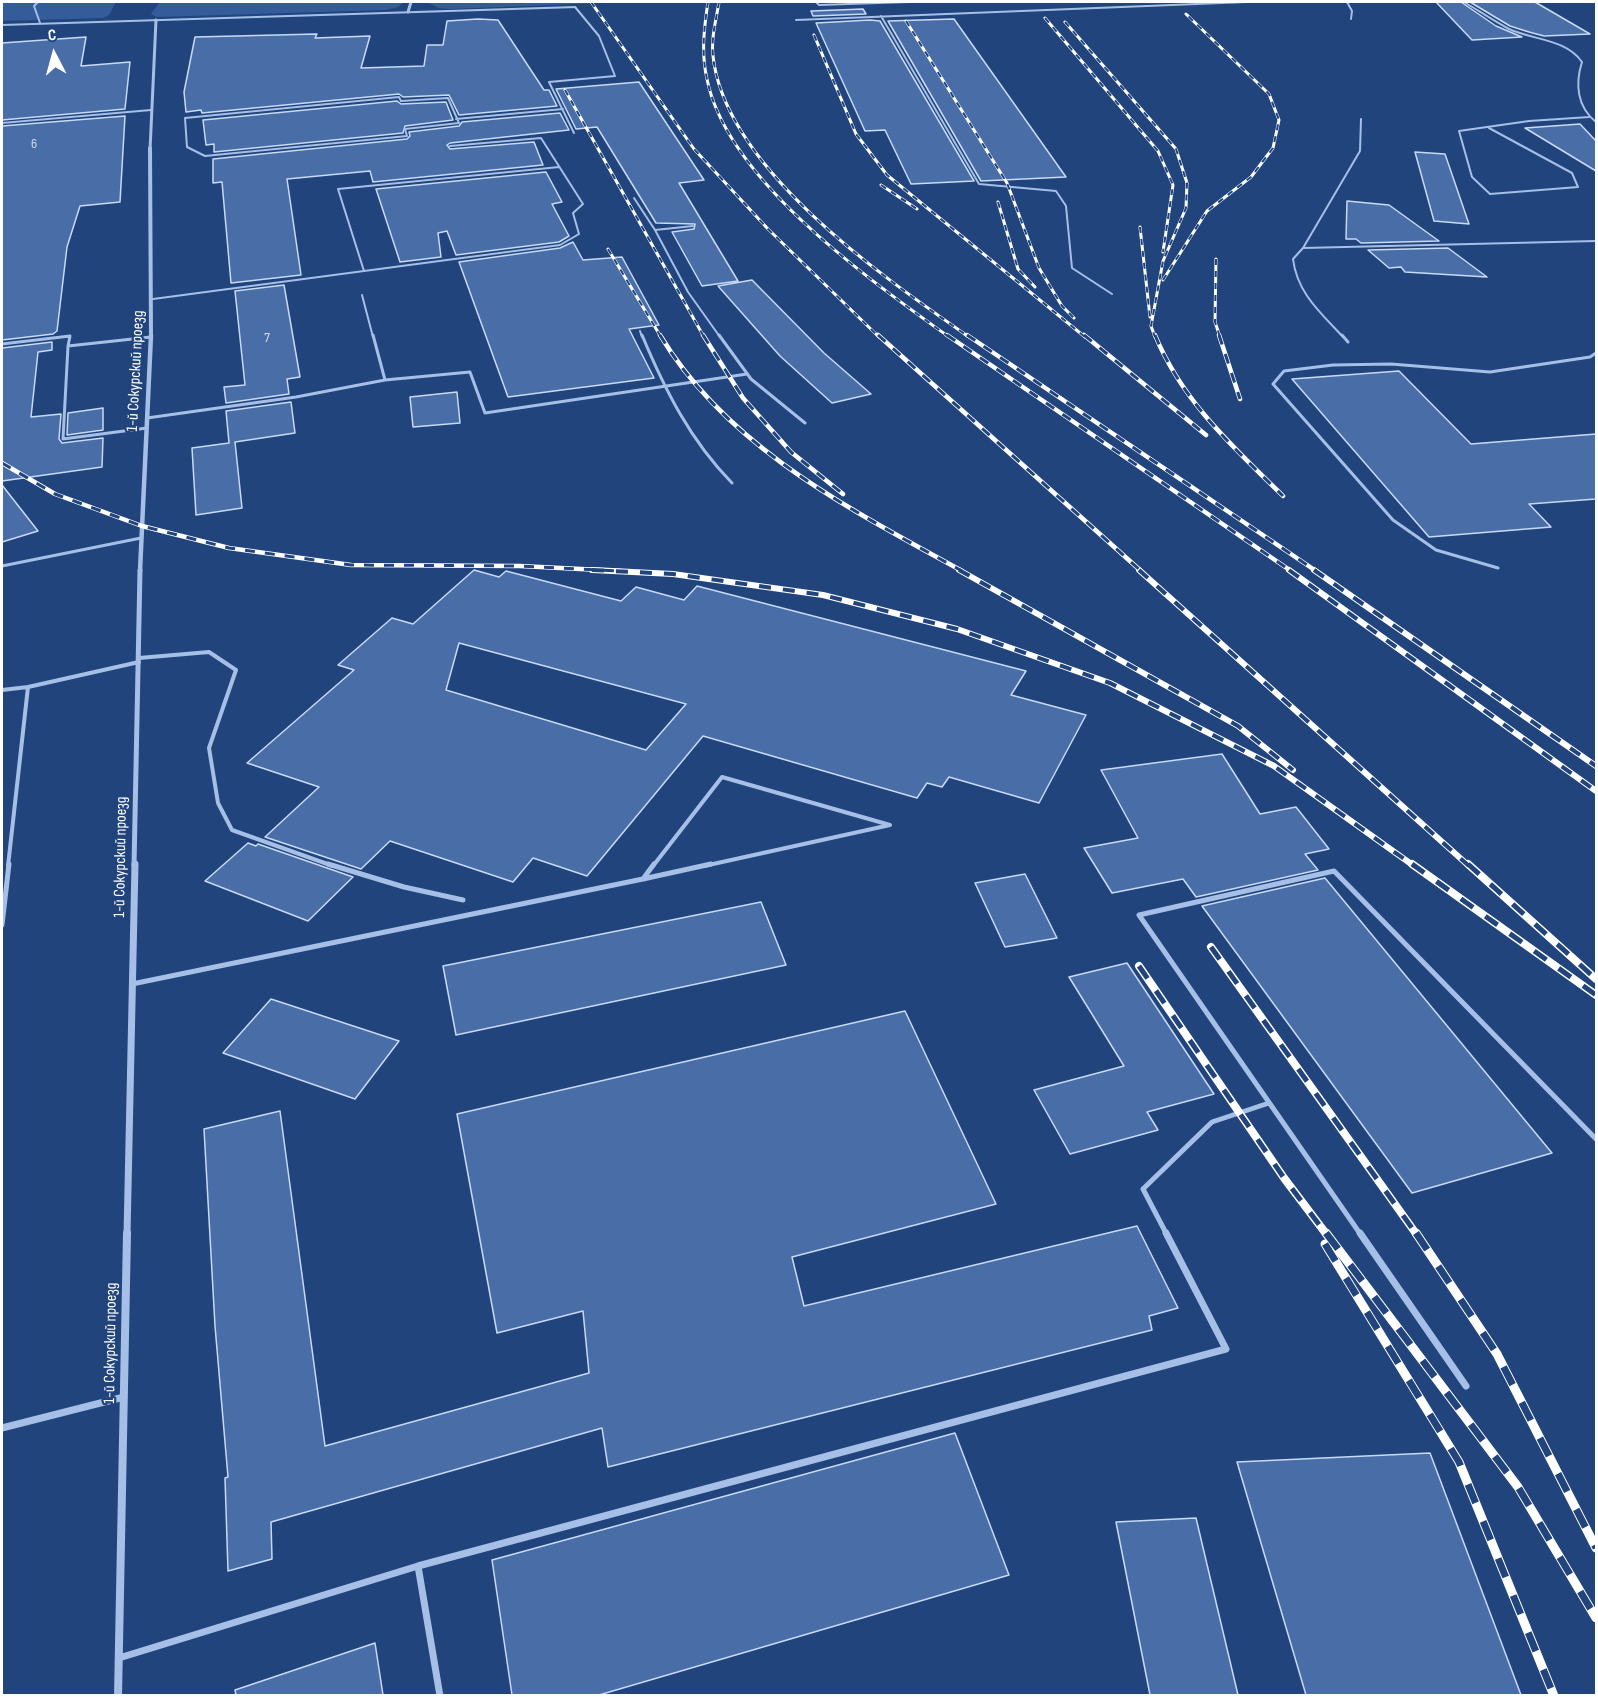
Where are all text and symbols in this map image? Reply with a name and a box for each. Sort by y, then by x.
north arrow [24,24,84,84]
text: С [47,26,57,45]
house number: 6 [31,136,37,152]
street label: 1-й Сокурский проезд [123,310,149,432]
house number: 7 [264,330,270,346]
street label: 1-й Сокурский проезд [110,796,132,918]
street label: 1-й Сокурский проезд [100,1282,122,1404]

